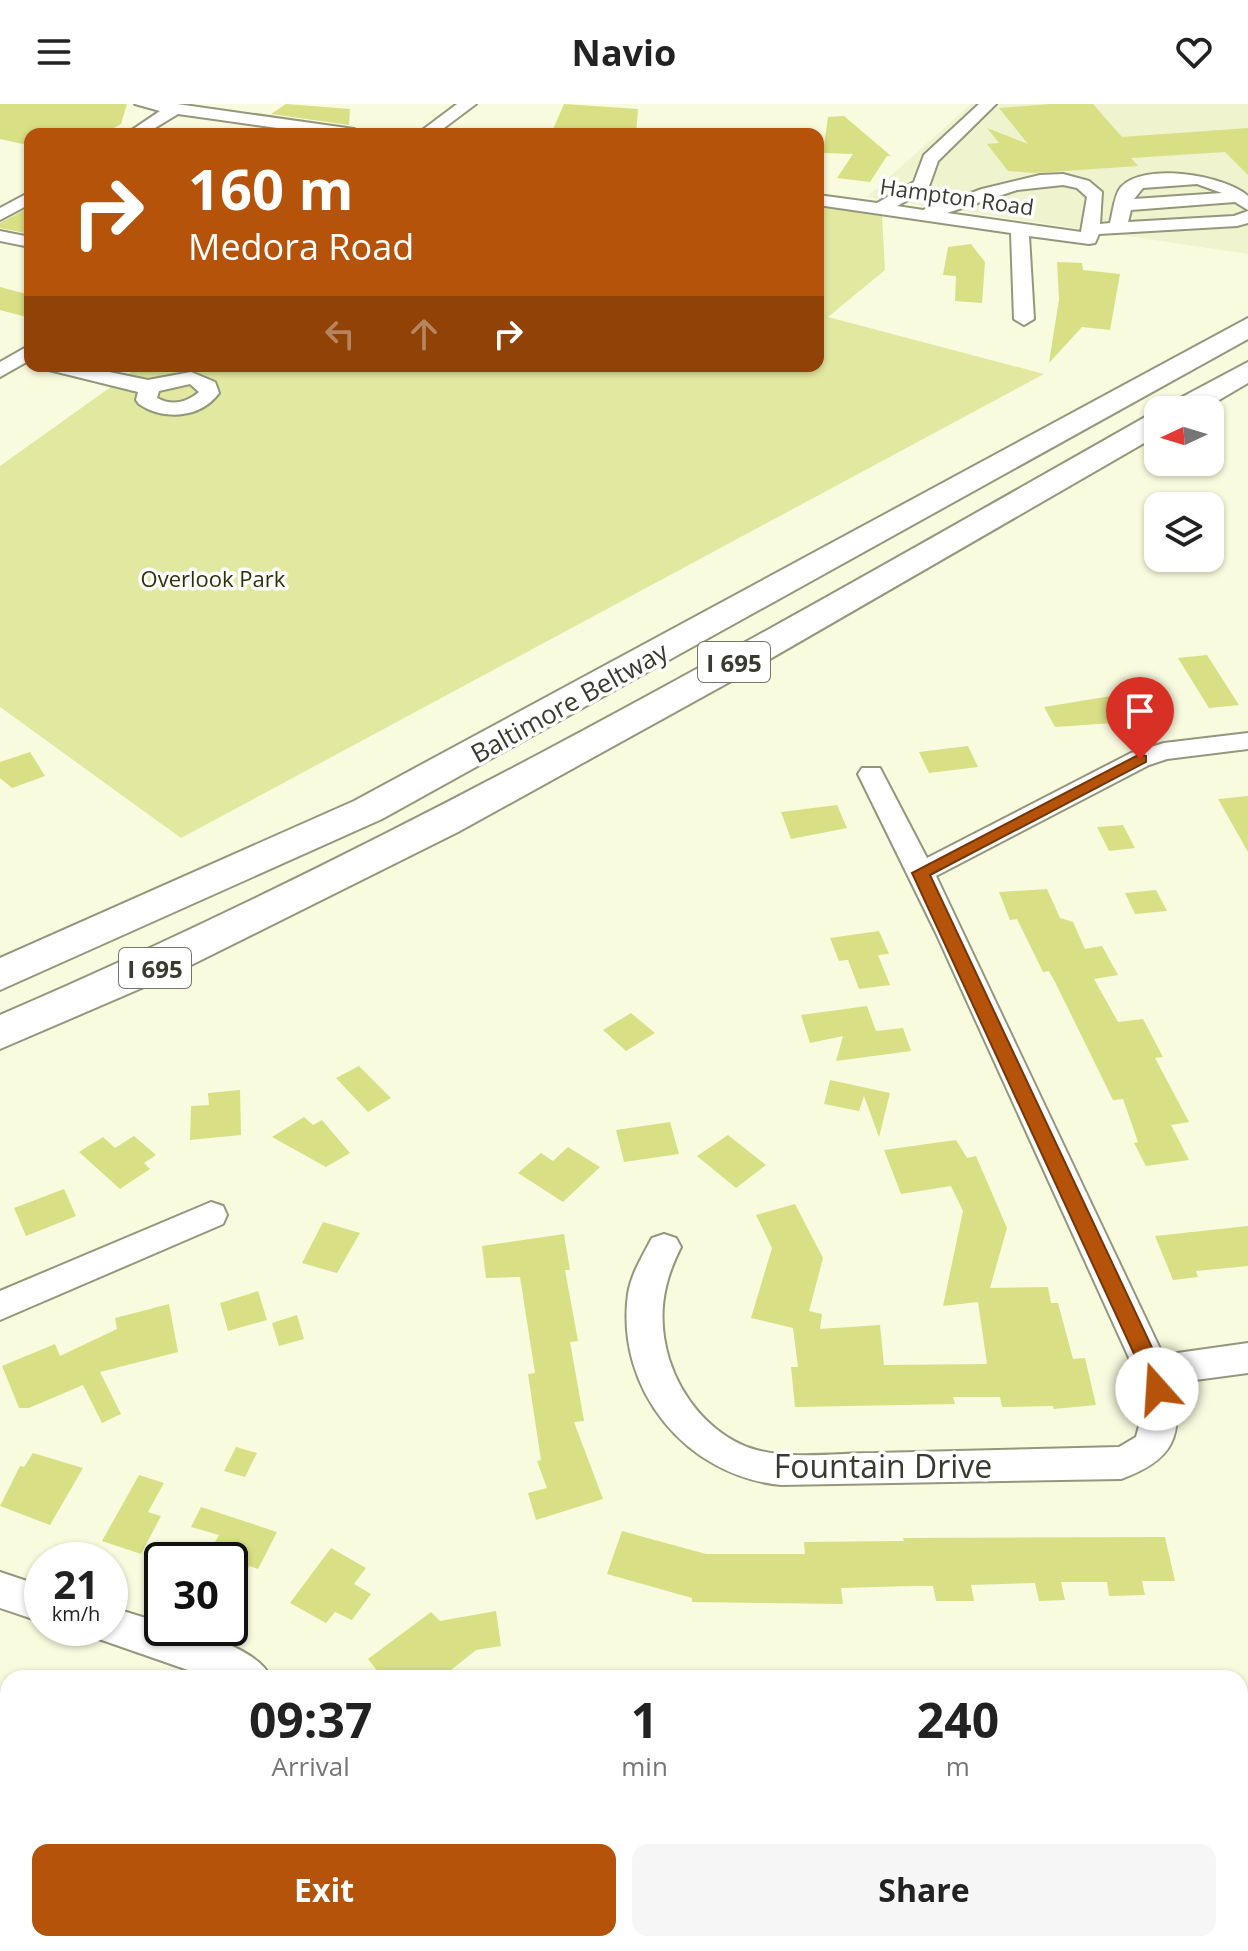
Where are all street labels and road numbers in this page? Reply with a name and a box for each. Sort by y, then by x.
street label: Hampton Road [878,170,1036,222]
street label: Baltimore Beltway [464,632,675,771]
road number: I 695 [698,642,770,682]
road number: I 695 [119,948,191,988]
street label: Fountain Drive [774,1444,992,1487]

